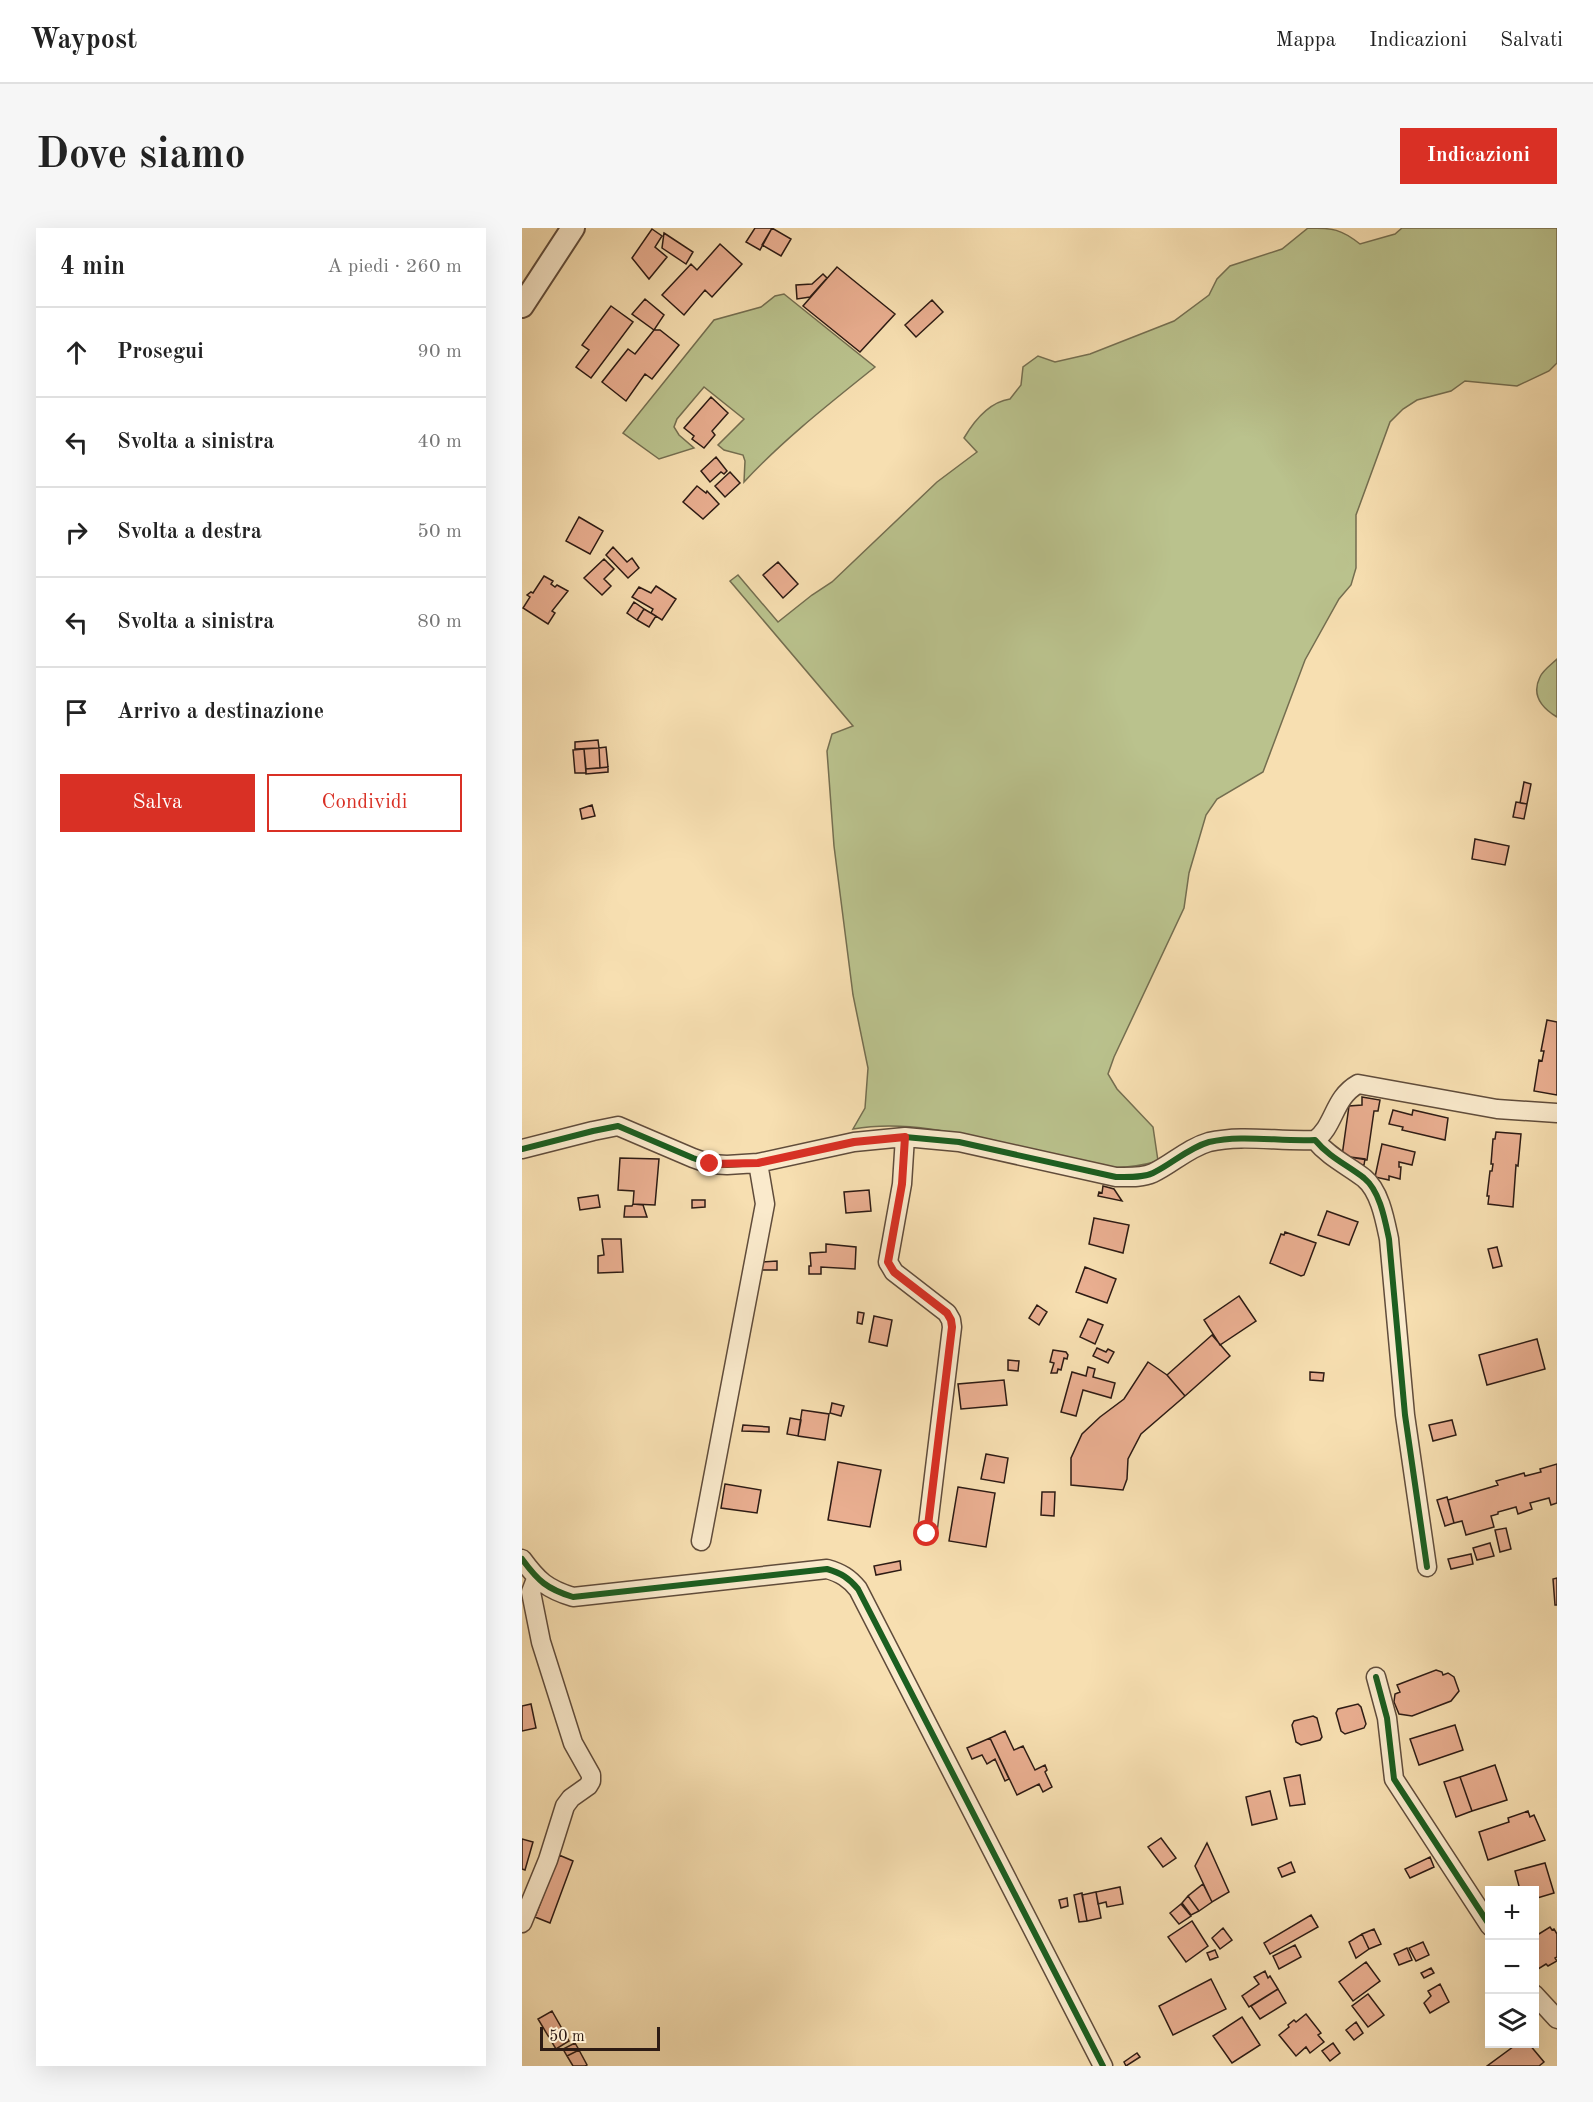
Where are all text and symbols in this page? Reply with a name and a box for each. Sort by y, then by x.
text: Waypost [30,27,137,55]
text: Mappa [1276,30,1336,51]
text: Indicazioni [1369,30,1467,51]
text: Salvati [1500,30,1563,51]
button: Indicazioni [1400,128,1557,184]
text: Dove siamo [36,135,246,177]
text: 4 min [60,254,125,280]
text: A piedi · 260 m [327,257,462,277]
icon: ahead [60,336,93,369]
text: Prosegui [117,341,204,363]
text: 90 m [417,342,462,362]
icon: left [60,426,93,459]
text: Svolta a sinistra [117,431,275,453]
text: 40 m [417,432,462,452]
icon: right [60,516,93,549]
text: Svolta a destra [117,521,262,543]
text: 50 m [417,522,462,542]
icon: left [60,606,93,639]
text: Svolta a sinistra [117,611,275,633]
text: 80 m [417,612,462,632]
icon: arrive [60,696,93,729]
text: Arrivo a destinazione [117,701,324,723]
button: Salva [60,774,255,832]
button: Condividi [267,774,462,832]
route end [696,1150,722,1176]
route start [913,1520,939,1546]
map controls [1485,1886,1539,2048]
button: + [1485,1886,1539,1940]
button: − [1485,1940,1539,1994]
button: layers [1485,1994,1539,2048]
scale bar [540,2024,660,2052]
text: 50 m [549,2029,585,2045]

